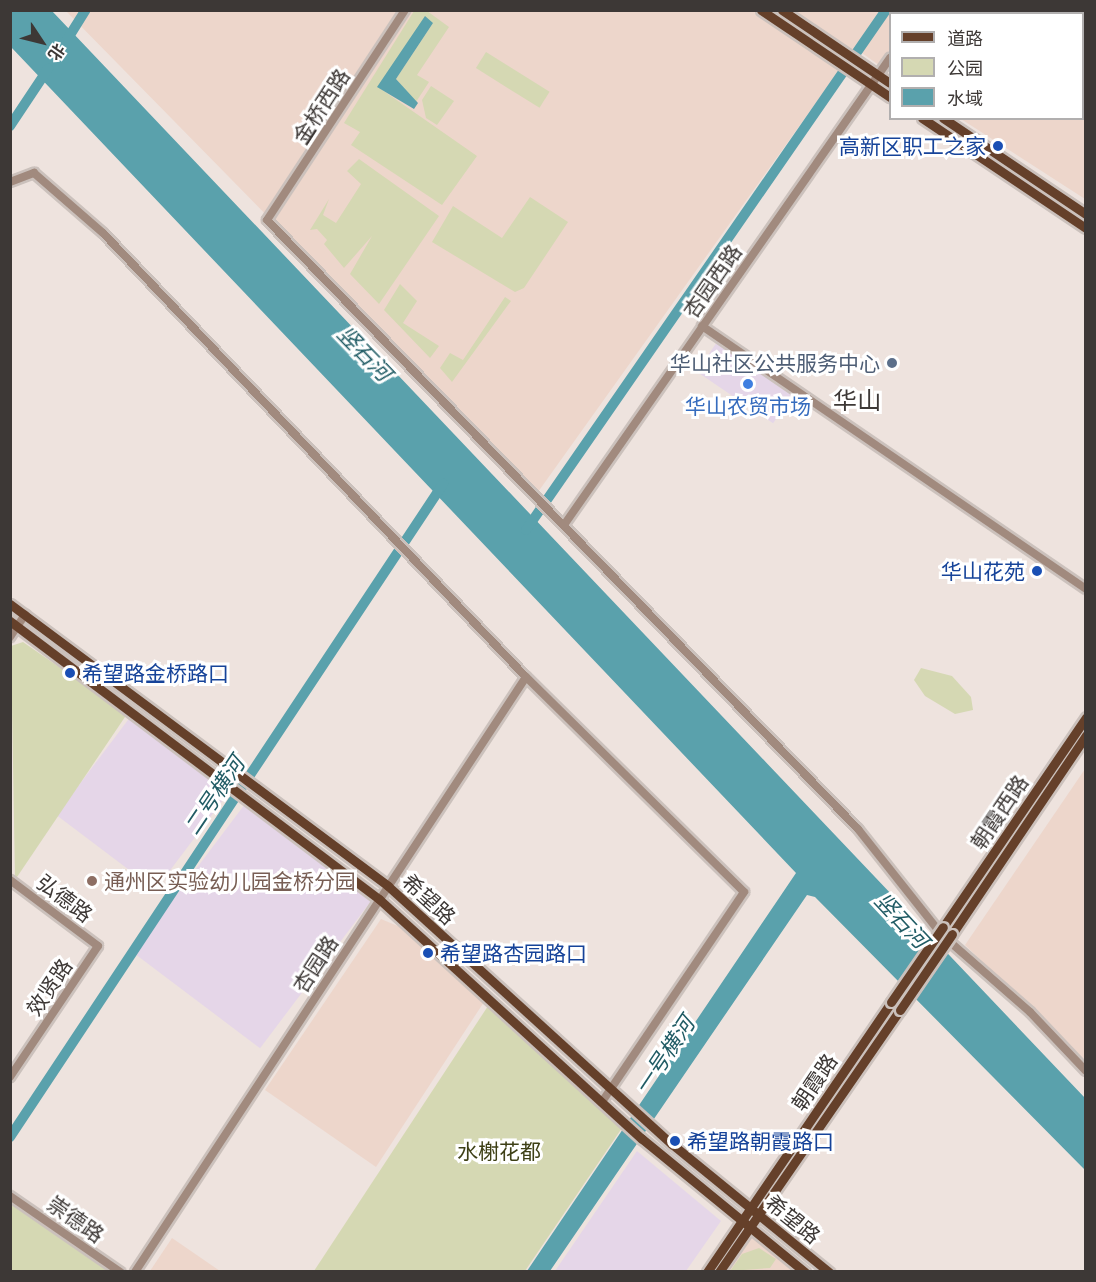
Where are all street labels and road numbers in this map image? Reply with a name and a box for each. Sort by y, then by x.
street label: 金桥西路 [288,64,354,148]
street label: 杏园西路 [678,239,746,323]
street label: 朝霞西路 [965,770,1033,854]
street label: 弘德路 [32,869,98,927]
street label: 希望路 [397,869,461,929]
street label: 杏园路 [287,931,343,997]
street label: 效贤路 [21,954,77,1020]
street label: 朝霞路 [786,1049,842,1115]
street label: 希望路 [761,1189,825,1249]
street label: 崇德路 [43,1191,109,1247]

